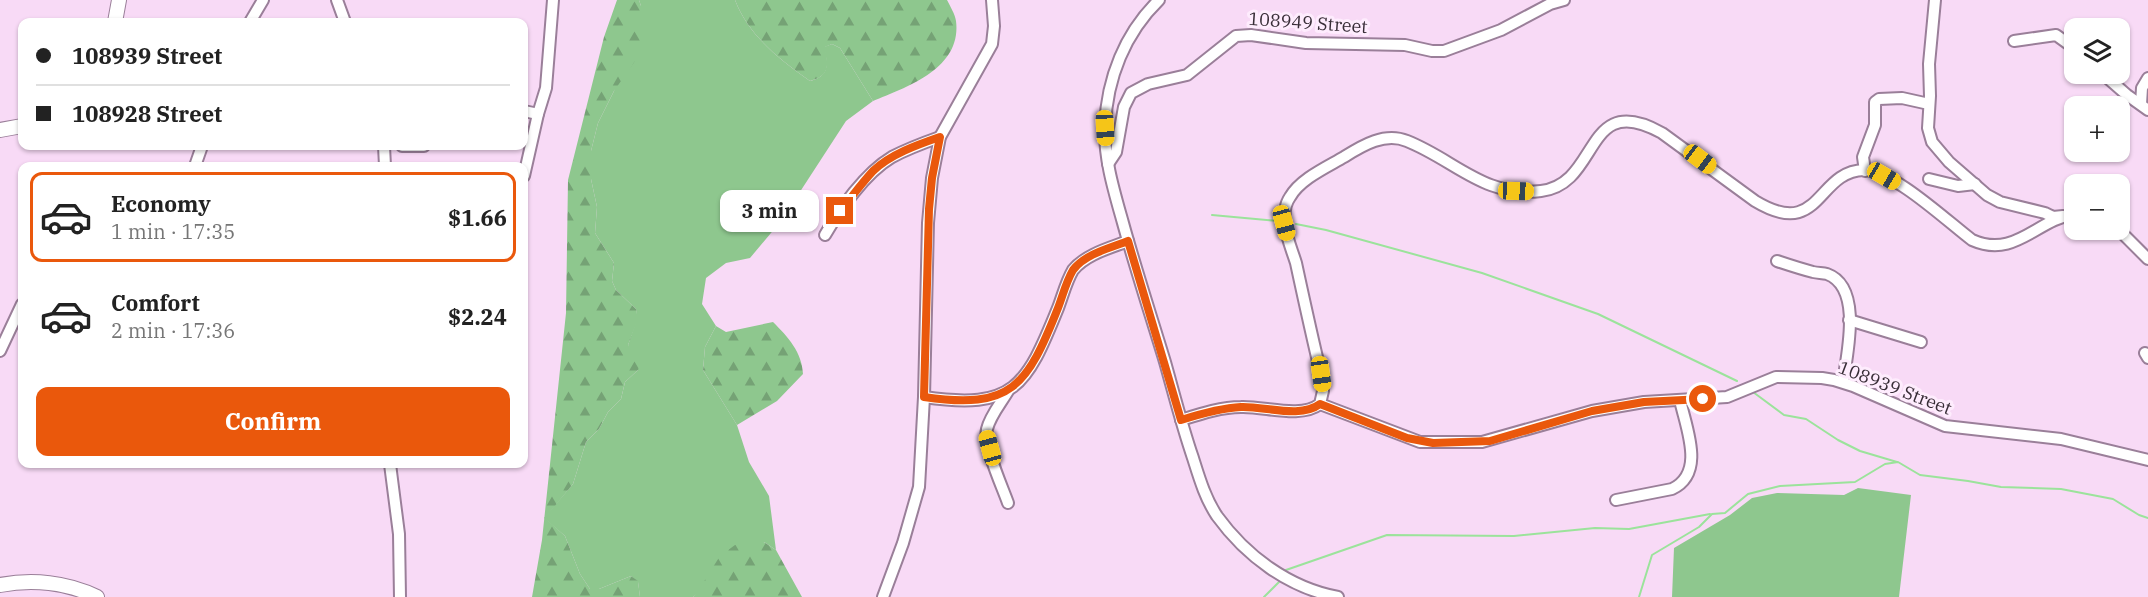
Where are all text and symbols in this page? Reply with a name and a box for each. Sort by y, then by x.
street label: 108949 Street [1248,7,1368,38]
map controls [2064,18,2130,240]
button: layers [2064,18,2130,84]
text: 108939 Street [72,41,222,70]
button: + [2064,96,2130,162]
text: 108928 Street [72,99,222,128]
car [1095,110,1115,146]
car [1680,141,1720,177]
car [1864,159,1904,193]
button: − [2064,174,2130,240]
car [1498,181,1534,201]
text: Economy [111,189,211,218]
icon: car [39,190,93,244]
callout: 3 min [720,190,819,232]
text: 3 min [742,197,798,224]
route end [826,197,853,224]
text: $1.66 [448,203,507,232]
car [1271,203,1297,243]
text: 1 min · 17:35 [111,218,235,245]
text: Comfort [111,288,200,317]
icon: car [39,289,93,343]
text: $2.24 [448,302,507,331]
text: 2 min · 17:36 [111,317,235,344]
car [1310,355,1332,393]
street label: 108939 Street [1835,355,1955,420]
route start [1689,385,1716,412]
button: Confirm [36,387,510,456]
car [977,428,1003,468]

